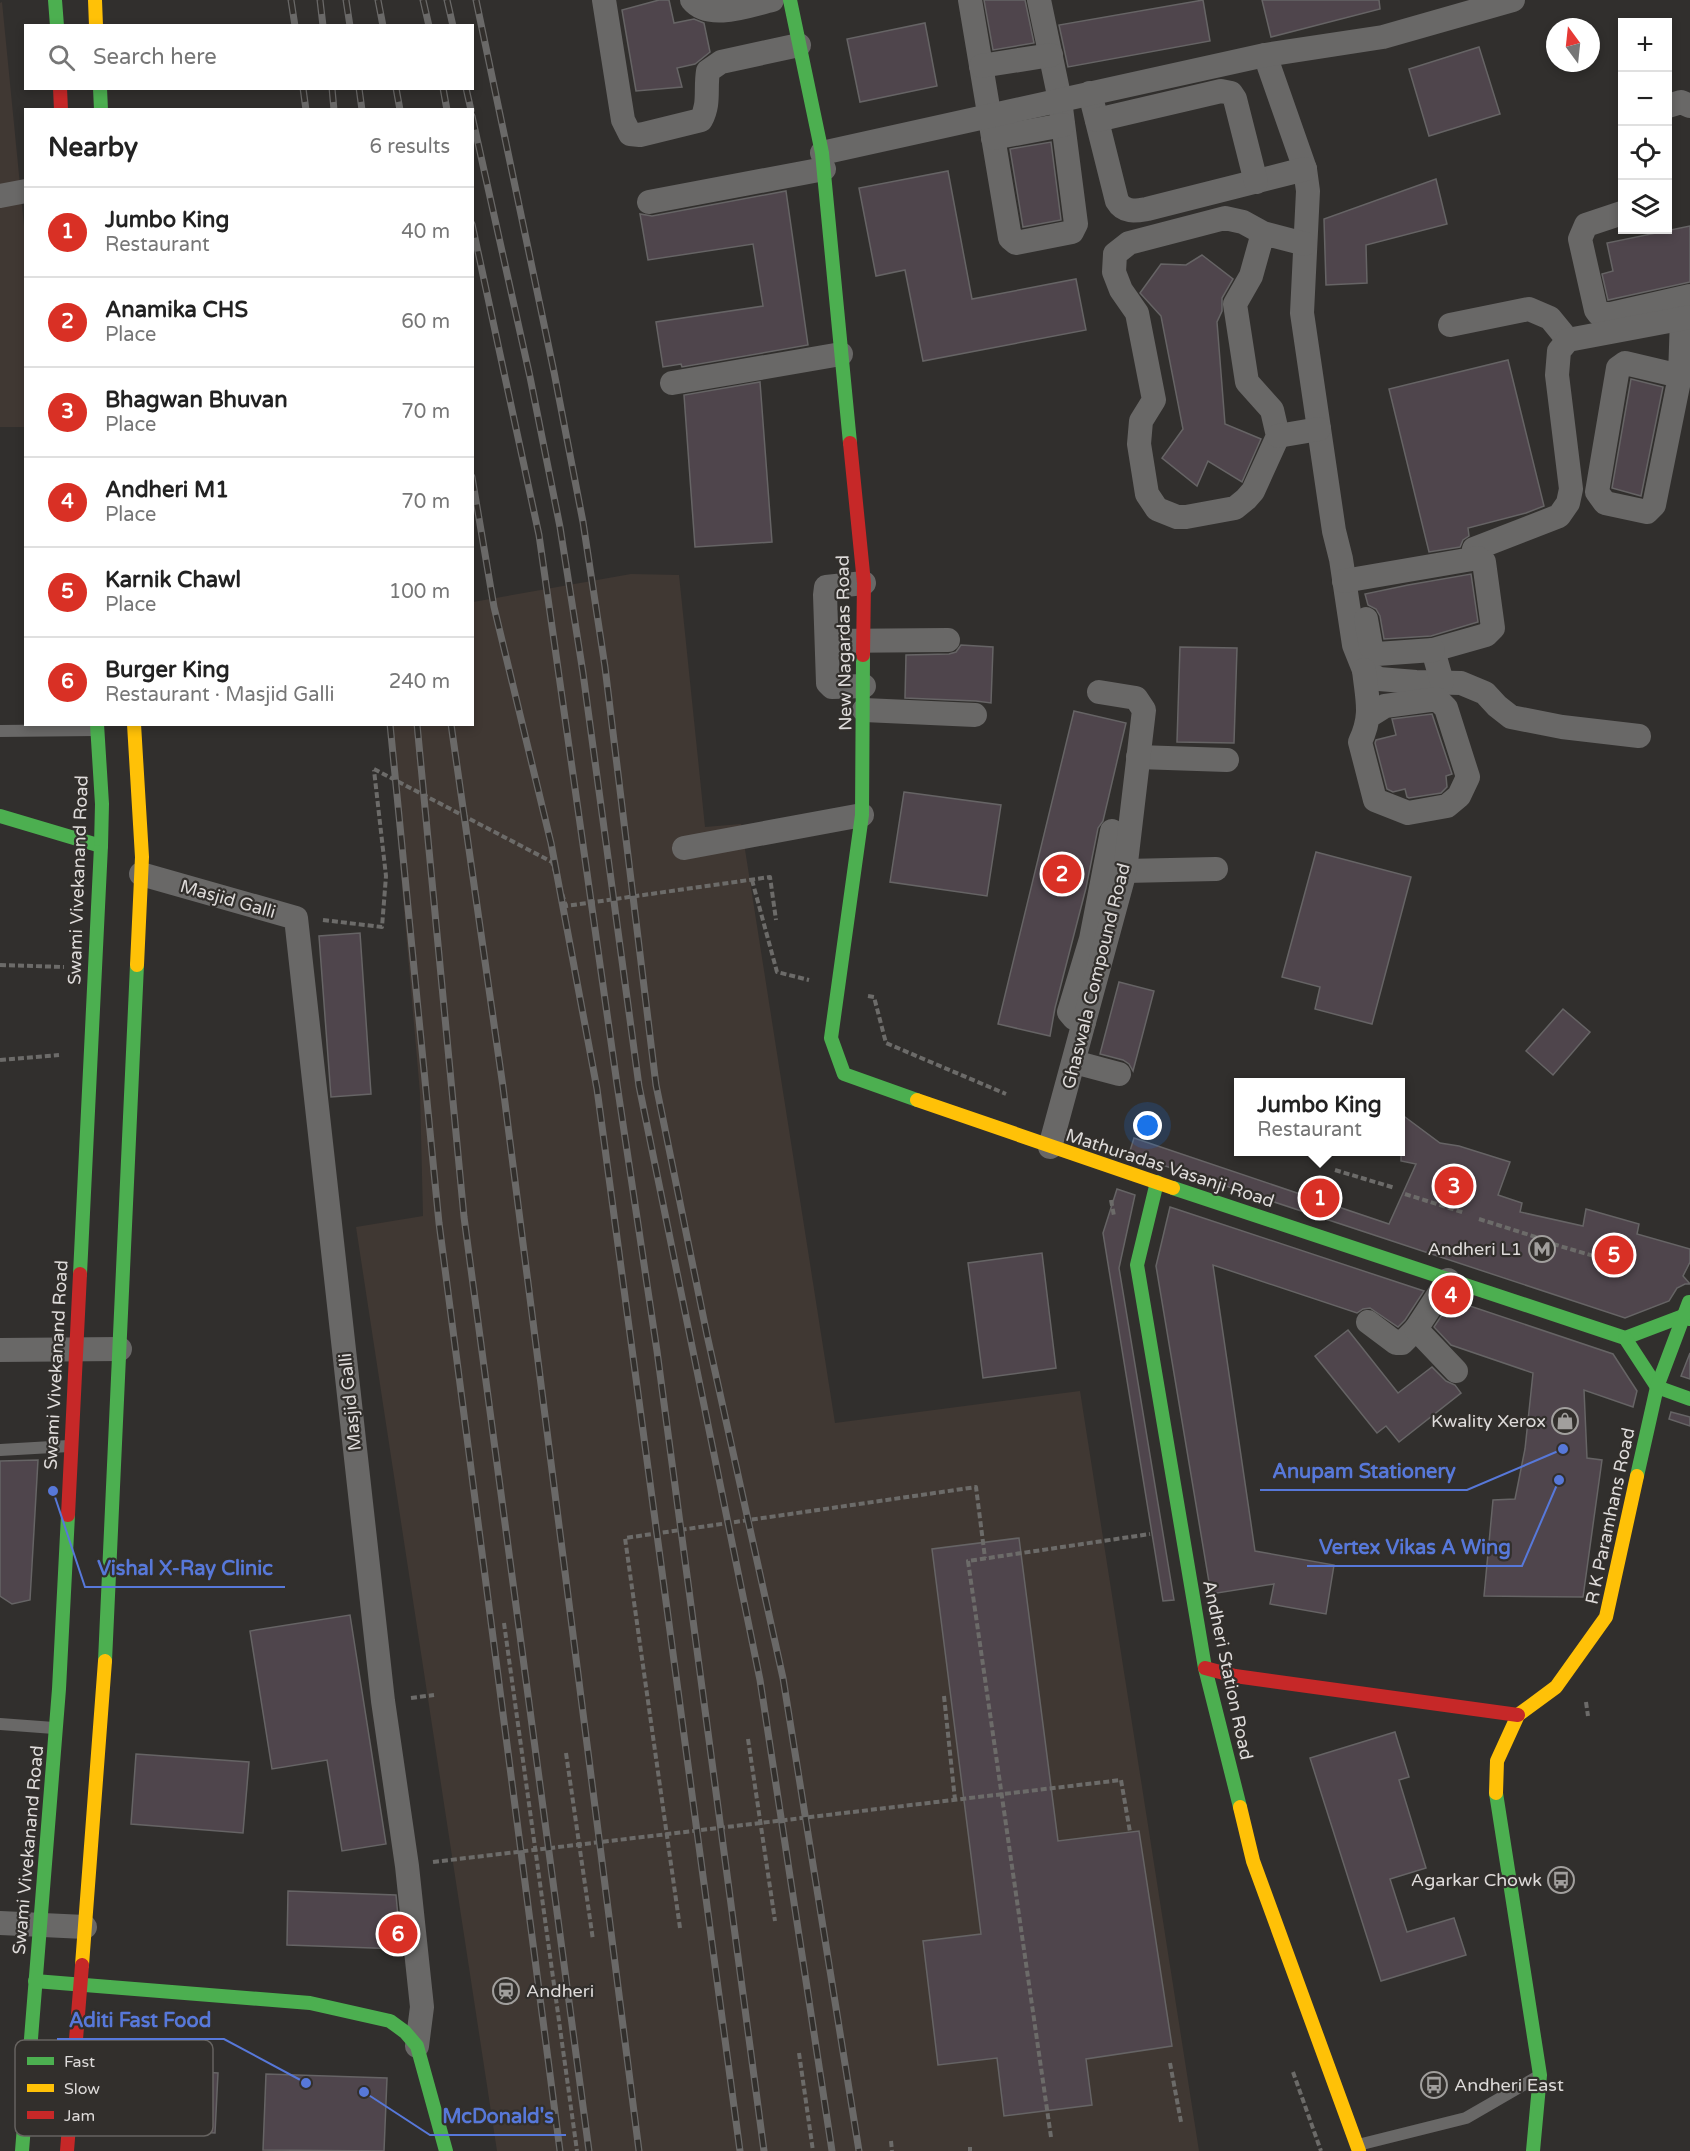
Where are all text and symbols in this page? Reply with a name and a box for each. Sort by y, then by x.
north arrow [1546,18,1600,72]
map controls [1618,18,1672,234]
button: + [1618,18,1672,72]
search box [24,24,474,90]
icon: search [45,41,78,74]
text: Search here [93,44,217,70]
button: − [1618,72,1672,126]
button: locate [1618,126,1672,180]
text: Nearby [48,132,138,163]
text: 6 results [370,135,450,159]
button: layers [1618,180,1672,234]
text: Jumbo King [105,207,229,233]
text: 1 [61,220,74,244]
text: 40 m [401,220,450,244]
text: Restaurant [105,233,210,257]
text: Anamika CHS [105,297,248,323]
text: 2 [61,310,74,334]
text: 60 m [401,310,450,334]
text: Place [105,323,156,347]
text: Bhagwan Bhuvan [105,387,288,413]
text: 3 [61,400,74,424]
text: 70 m [401,400,450,424]
text: Place [105,413,156,437]
text: Andheri M1 [105,477,229,503]
text: 4 [61,490,74,514]
text: 70 m [401,490,450,514]
text: Place [105,503,156,527]
street label: New Nagardas Road [831,555,857,731]
text: Karnik Chawl [105,567,241,593]
text: 5 [61,580,74,604]
text: 100 m [389,580,450,604]
text: Place [105,593,156,617]
text: Burger King [105,657,230,683]
text: 6 [61,670,74,694]
text: 240 m [389,670,450,694]
text: Restaurant · Masjid Galli [105,683,335,707]
street label: Swami Vivekanand Road [63,775,93,985]
pin: 2 [1042,852,1082,896]
street label: Ghaswala Compound Road [1057,861,1135,1091]
street label: Masjid Galli [178,875,278,923]
popup [1234,1078,1405,1156]
text: Jumbo King [1257,1092,1382,1118]
your location [1133,1111,1162,1140]
text: Restaurant [1257,1118,1362,1142]
street label: Mathuradas Vasanji Road [1063,1124,1277,1212]
pin: 3 [1434,1164,1474,1208]
pin: 1 [1300,1176,1340,1220]
pin: 5 [1594,1232,1634,1278]
metro station icon: Andheri L1 [1527,1234,1557,1264]
place label: Andheri L1 [1427,1238,1522,1260]
street label: Swami Vivekanand Road [40,1260,72,1470]
pin: 4 [1432,1272,1470,1318]
street label: Masjid Galli [334,1352,366,1452]
shop icon: Kwality Xerox [1550,1406,1580,1436]
place label: Kwality Xerox [1431,1410,1546,1432]
street label: R K Paramhans Road [1581,1426,1639,1606]
callout: Anupam Stationery [1260,1452,1467,1490]
text: Anupam Stationery [1272,1460,1456,1484]
callout: Vertex Vikas A Wing [1307,1528,1522,1566]
text: Vertex Vikas A Wing [1319,1536,1511,1560]
callout: Vishal X-Ray Clinic [85,1549,285,1587]
text: Vishal X-Ray Clinic [97,1557,273,1581]
street label: Andheri Station Road [1198,1578,1258,1762]
street label: Swami Vivekanand Road [8,1744,48,1956]
bus stop icon: Agarkar Chowk [1546,1865,1576,1895]
place label: Agarkar Chowk [1411,1869,1542,1891]
pin: 6 [378,1912,418,1956]
station icon: Andheri [491,1976,521,2006]
place label: Andheri [526,1980,594,2002]
callout: Aditi Fast Food [57,2001,224,2039]
text: Aditi Fast Food [69,2009,211,2033]
legend [15,2040,213,2136]
text: Fast [64,2052,95,2072]
bus stop icon: Andheri East [1419,2070,1449,2100]
place label: Andheri East [1454,2074,1564,2096]
text: Slow [64,2079,100,2099]
callout: McDonald's [430,2097,566,2135]
text: McDonald's [442,2105,554,2129]
text: Jam [64,2106,95,2126]

